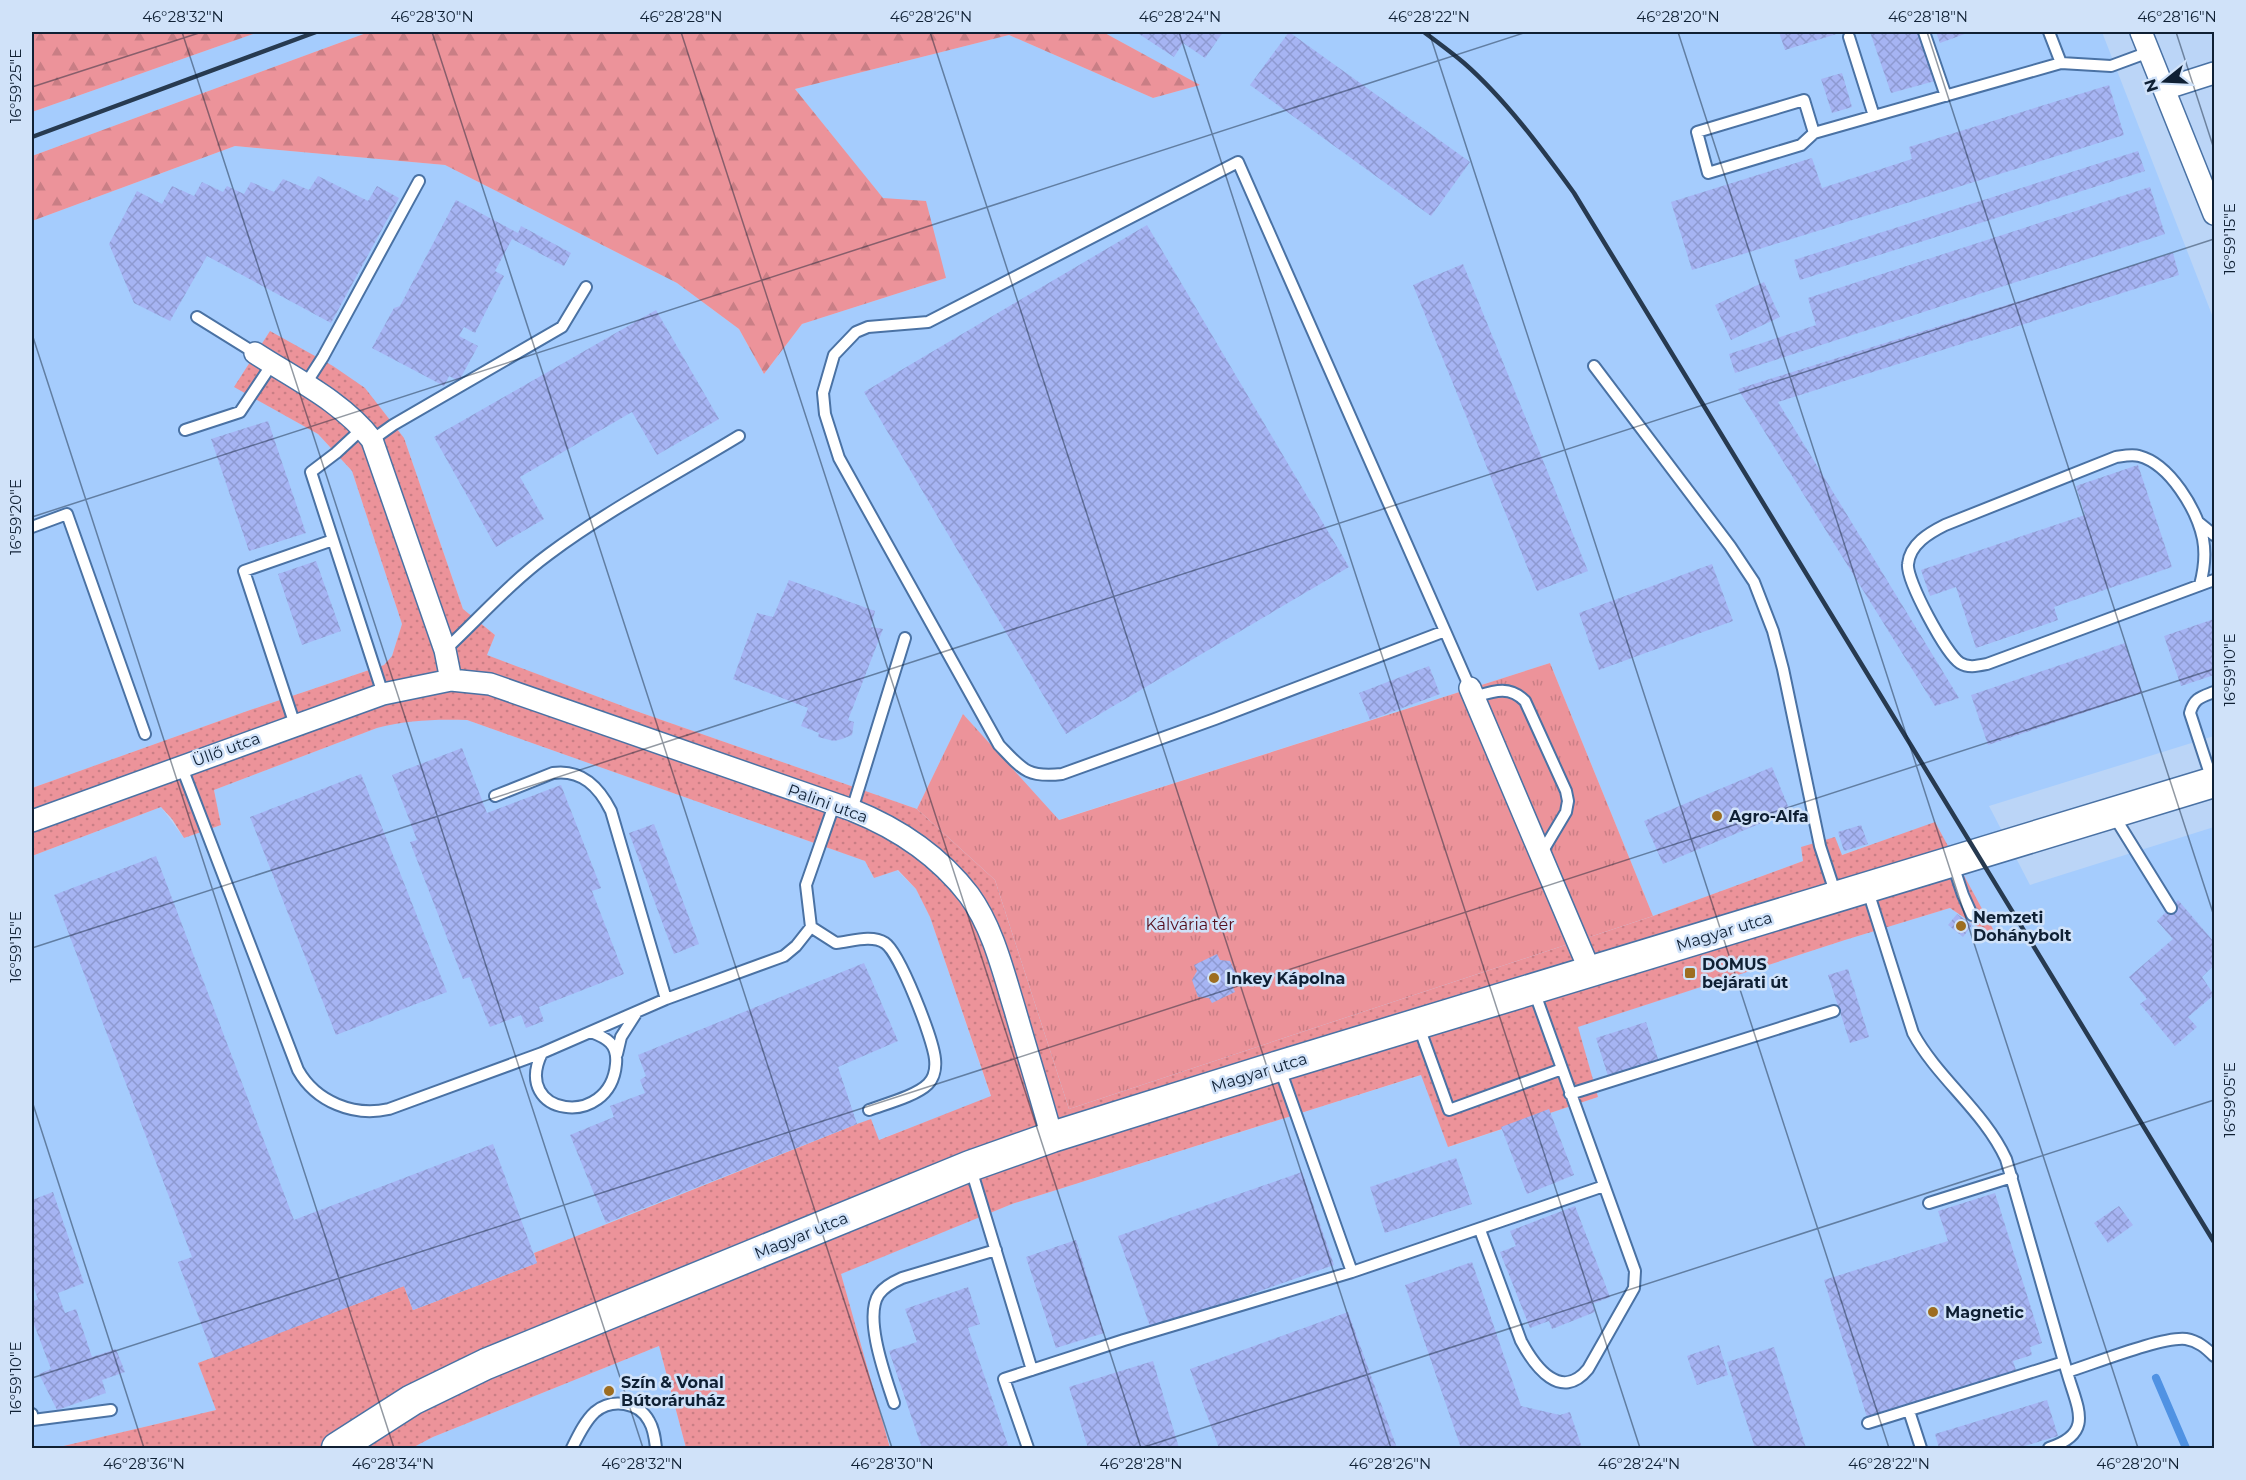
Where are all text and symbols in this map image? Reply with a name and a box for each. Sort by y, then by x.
text: 46°28'32"N [142,7,224,26]
text: 46°28'30"N [390,7,474,26]
text: 46°28'28"N [640,7,722,26]
text: 46°28'26"N [890,7,972,26]
text: 46°28'24"N [1139,7,1221,26]
text: 46°28'22"N [1388,7,1470,26]
text: 46°28'20"N [1636,7,1720,26]
text: 46°28'18"N [1888,7,1968,26]
text: 46°28'16"N [2137,7,2217,26]
text: 16°59'25"E [6,49,25,123]
north arrow [2135,51,2195,111]
text: N [2140,76,2162,95]
text: 16°59'15"E [2220,203,2239,275]
text: 16°59'20"E [6,479,25,555]
text: 16°59'10"E [2220,633,2239,707]
street label: Üllő utca [189,727,263,771]
street label: Palini utca [785,780,871,827]
place label: Agro-Alfa [1728,807,1809,826]
marker: Agro-Alfa [1710,809,1724,823]
street label: Magyar utca [1674,908,1774,955]
place label: Nemzeti Dohánybolt [1973,908,2071,945]
text: 16°59'15"E [6,911,25,983]
park label: Kálvária tér [1145,915,1235,934]
marker: Nemzeti Dohánybolt [1954,919,1968,933]
place label: DOMUS bejárati út [1702,955,1788,992]
marker: DOMUS bejárati út [1683,966,1697,980]
place label: Inkey Kápolna [1226,969,1345,988]
marker: Inkey Kápolna [1207,971,1221,985]
street label: Magyar utca [1209,1049,1309,1096]
text: 16°59'05"E [2220,1062,2239,1138]
street label: Magyar utca [752,1208,851,1263]
place label: Magnetic [1945,1303,2024,1322]
marker: Magnetic [1926,1305,1940,1319]
text: 16°59'10"E [6,1341,25,1415]
place label: Szín & Vonal Bútoráruház [621,1373,725,1410]
marker: Szín & Vonal Bútoráruház [602,1384,616,1398]
text: 46°28'36"N [103,1454,185,1473]
text: 46°28'34"N [352,1454,434,1473]
text: 46°28'32"N [601,1454,683,1473]
text: 46°28'30"N [850,1454,934,1473]
text: 46°28'28"N [1100,1454,1182,1473]
text: 46°28'26"N [1349,1454,1431,1473]
text: 46°28'24"N [1598,1454,1680,1473]
text: 46°28'22"N [1848,1454,1930,1473]
text: 46°28'20"N [2096,1454,2180,1473]

